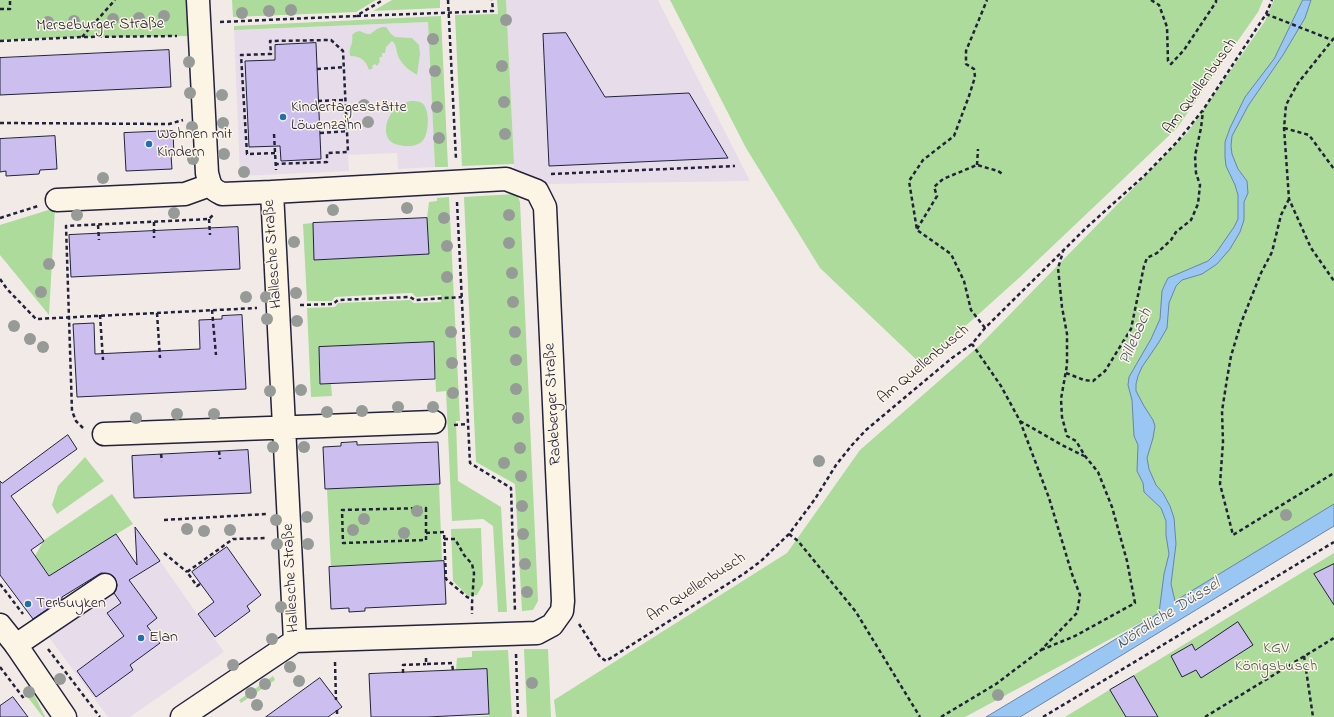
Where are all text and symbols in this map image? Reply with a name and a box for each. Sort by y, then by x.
street label: Merseburger Straße [36,15,164,37]
street label: Am Quellenbusch [1160,35,1242,139]
place label: Kindertagesstätte Löwenzahn [291,98,407,136]
marker: Kindertagesstätte Löwenzahn [278,112,288,122]
place label: Wohnen mit Kindern [157,125,232,163]
marker: Wohnen mit Kindern [144,139,154,149]
street label: Hallesche Straße [261,199,287,309]
water label: Pillebach [1116,306,1158,368]
street label: Am Quellenbusch [874,321,974,409]
street label: Radeberger Straße [541,342,567,466]
street label: Hallesche Straße [280,523,304,633]
street label: Am Quellenbusch [644,549,750,627]
water label: Nördliche Düssel [1113,575,1225,655]
place label: Terbuyken [36,594,106,614]
marker: Terbuyken [23,599,33,609]
place label: Elan [149,628,178,648]
marker: Elan [136,633,146,643]
park label: KGV Königsbusch [1235,639,1317,677]

